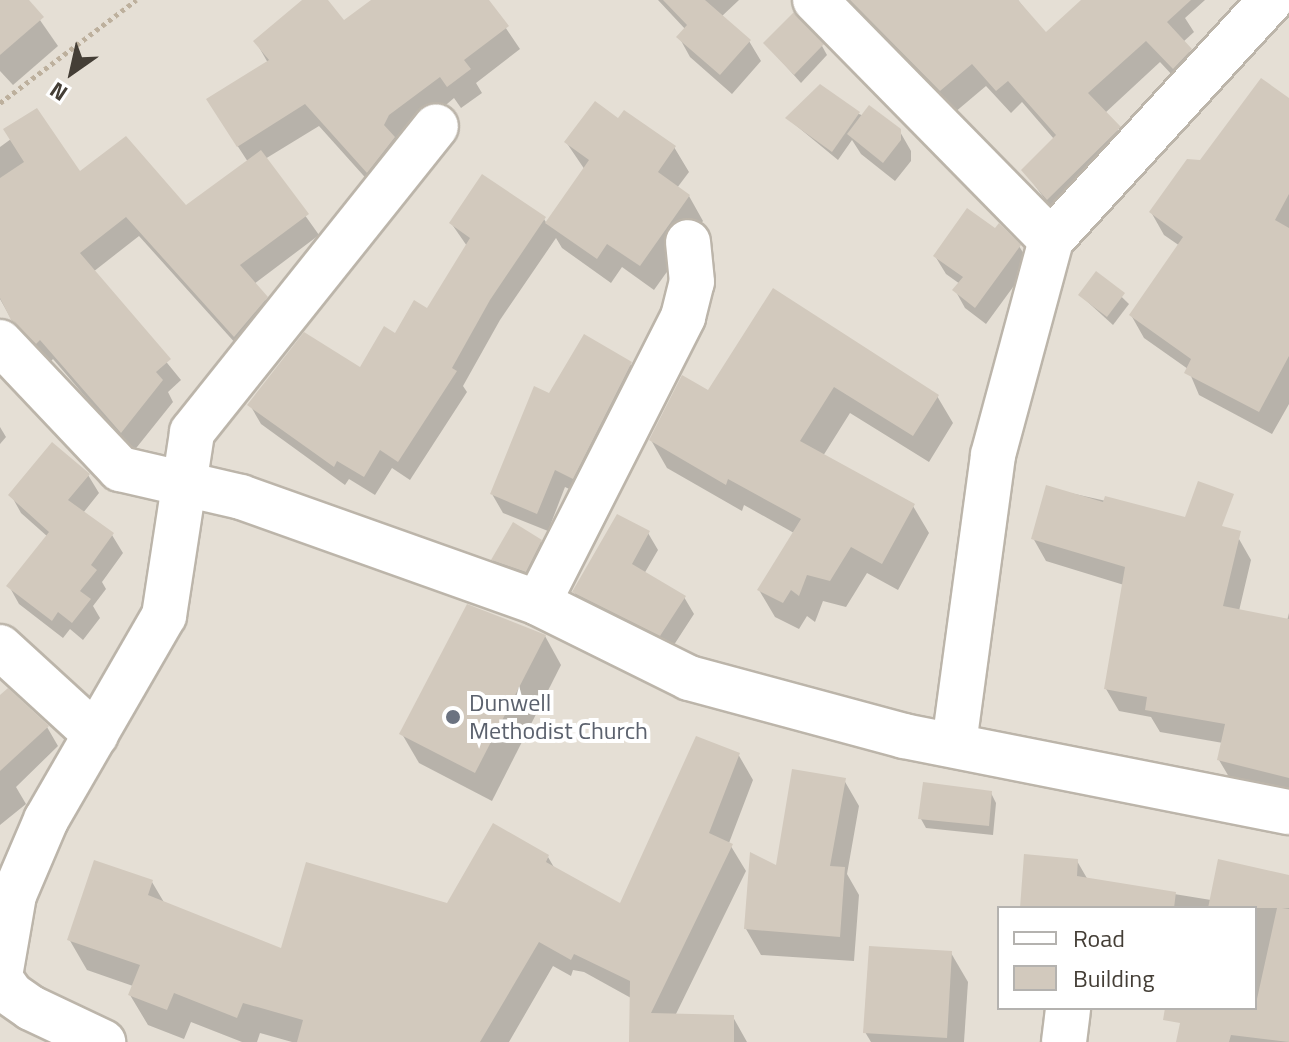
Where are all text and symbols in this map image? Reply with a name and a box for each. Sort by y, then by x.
north arrow [32,32,112,112]
text: N [43,74,74,110]
place label: Dunwell Methodist Church [469,689,648,745]
marker: Dunwell Methodist Church [444,708,462,726]
legend [997,906,1257,1010]
text: Road [1073,920,1125,956]
text: Building [1073,960,1155,996]

